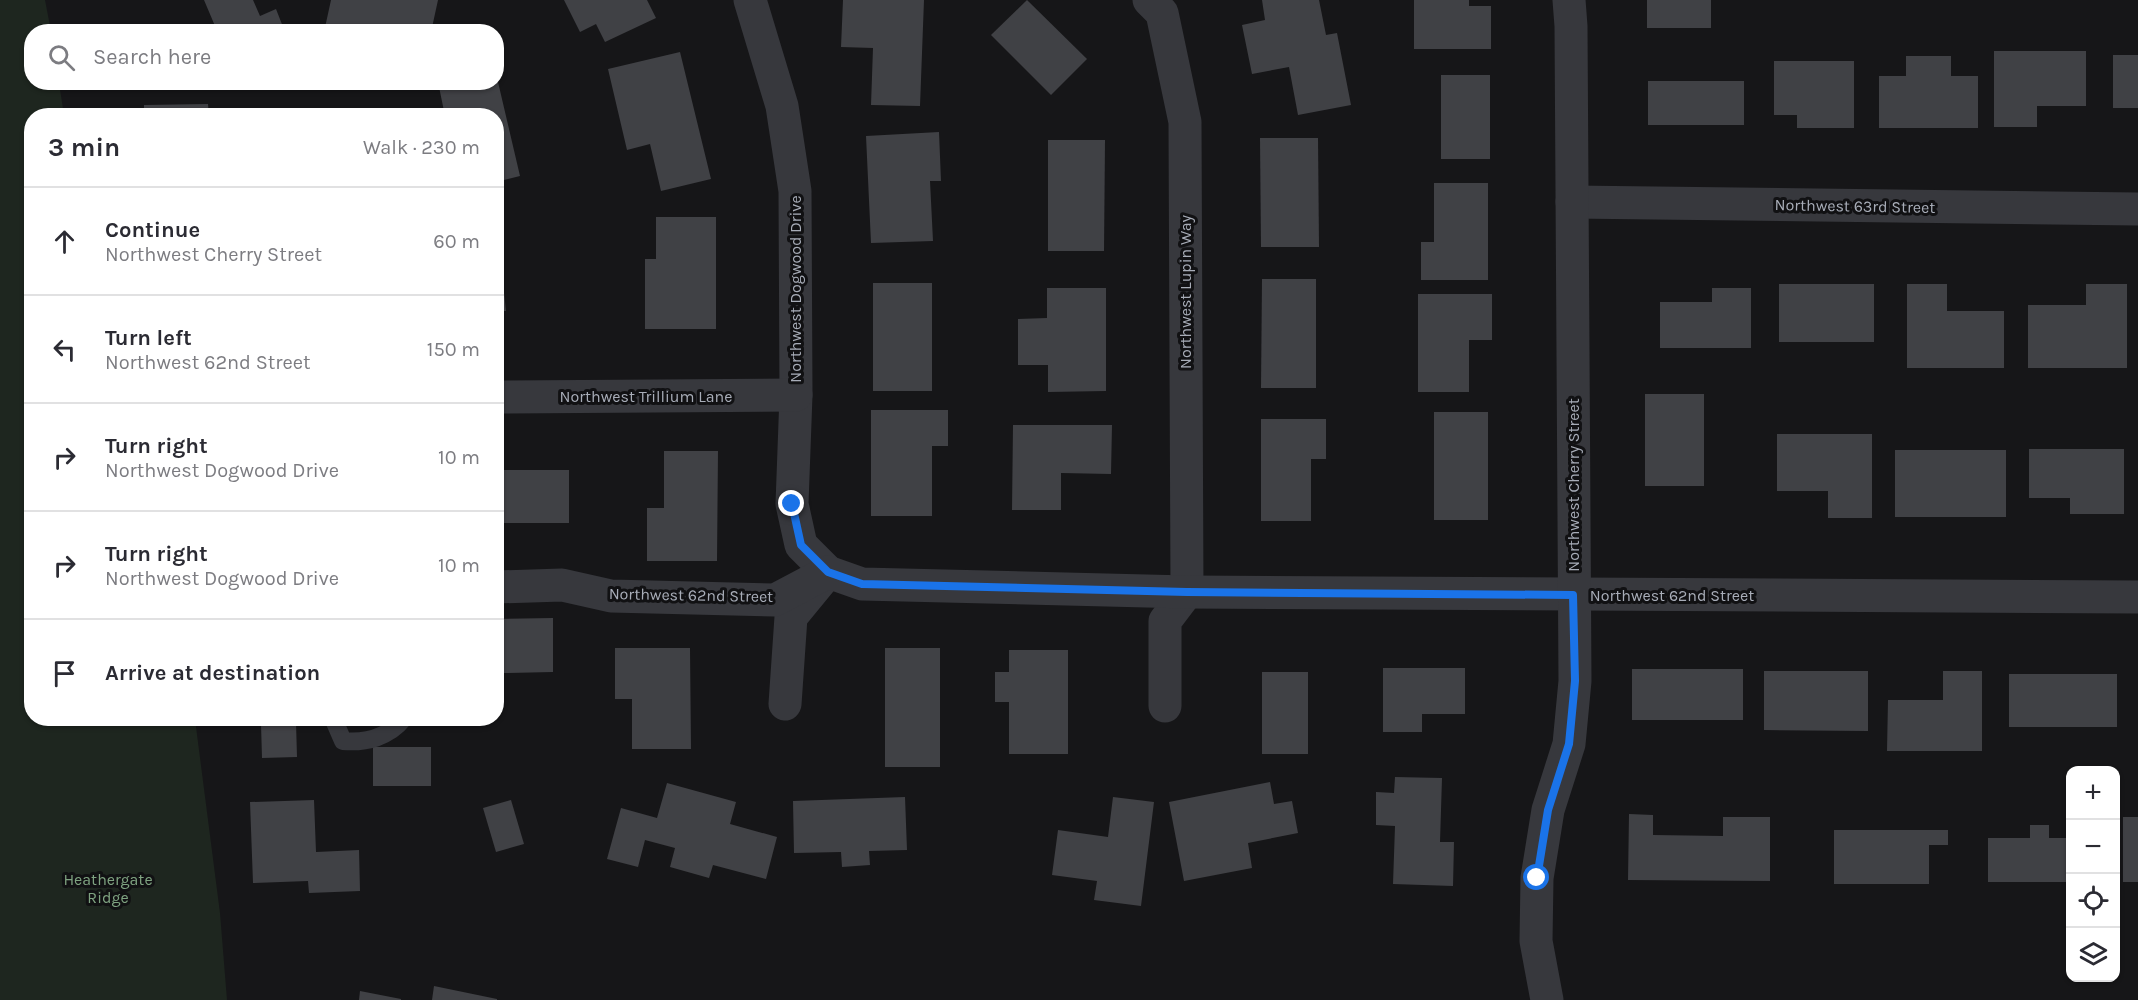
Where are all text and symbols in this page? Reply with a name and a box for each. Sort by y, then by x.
search box [24,24,504,90]
icon: search [45,41,78,74]
text: Search here [93,44,211,70]
text: 3 min [48,132,120,163]
text: Walk · 230 m [363,136,480,159]
street label: Northwest Dogwood Drive [786,195,805,383]
street label: Northwest 63rd Street [1774,195,1936,217]
street label: Northwest Lupin Way [1176,214,1195,369]
text: Continue [105,217,200,243]
icon: ahead [48,225,81,258]
text: 60 m [433,230,480,253]
text: Northwest Cherry Street [105,243,322,266]
text: Turn left [105,325,192,351]
icon: left [48,333,81,366]
text: 150 m [427,338,480,361]
text: Northwest 62nd Street [105,351,311,374]
street label: Northwest Trillium Lane [560,387,732,406]
street label: Northwest Cherry Street [1564,398,1583,572]
text: Turn right [105,433,208,459]
icon: right [48,441,81,474]
text: 10 m [438,446,480,469]
text: Northwest Dogwood Drive [105,459,339,482]
route end [778,490,804,516]
text: Turn right [105,541,208,567]
icon: right [48,549,81,582]
text: 10 m [438,554,480,577]
text: Northwest Dogwood Drive [105,567,339,590]
street label: Northwest 62nd Street [609,584,773,606]
street label: Northwest 62nd Street [1590,586,1754,605]
icon: arrive [48,657,81,690]
text: Arrive at destination [105,660,320,686]
map controls [2066,766,2120,982]
button: + [2066,766,2120,820]
button: − [2066,820,2120,874]
route start [1523,864,1549,890]
park label: Heathergate Ridge [63,870,153,907]
button: locate [2066,874,2120,928]
button: layers [2066,928,2120,982]

